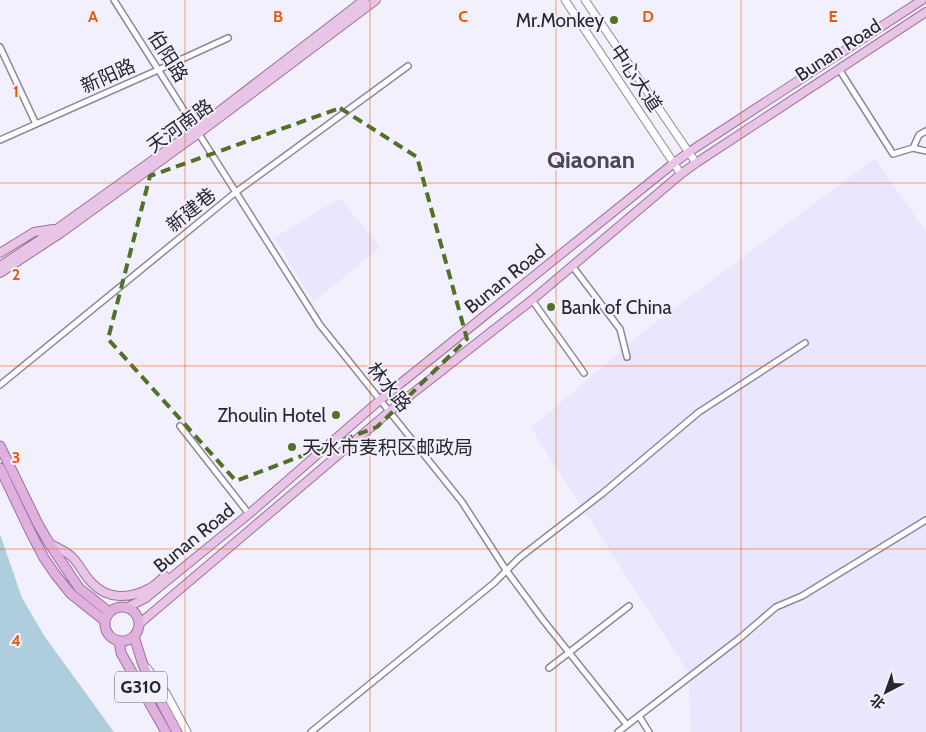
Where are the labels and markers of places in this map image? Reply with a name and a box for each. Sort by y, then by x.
place label: Mr.Monkey [516,9,604,32]
marker: Mr.Monkey [608,14,620,26]
place label: Bank of China [561,296,672,319]
marker: Bank of China [545,301,557,313]
place label: Zhoulin Hotel [217,404,327,427]
marker: Zhoulin Hotel [330,409,342,421]
place label: 天水市麦积区邮政局 [302,436,473,459]
marker: 天水市麦积区邮政局 [286,441,298,453]

